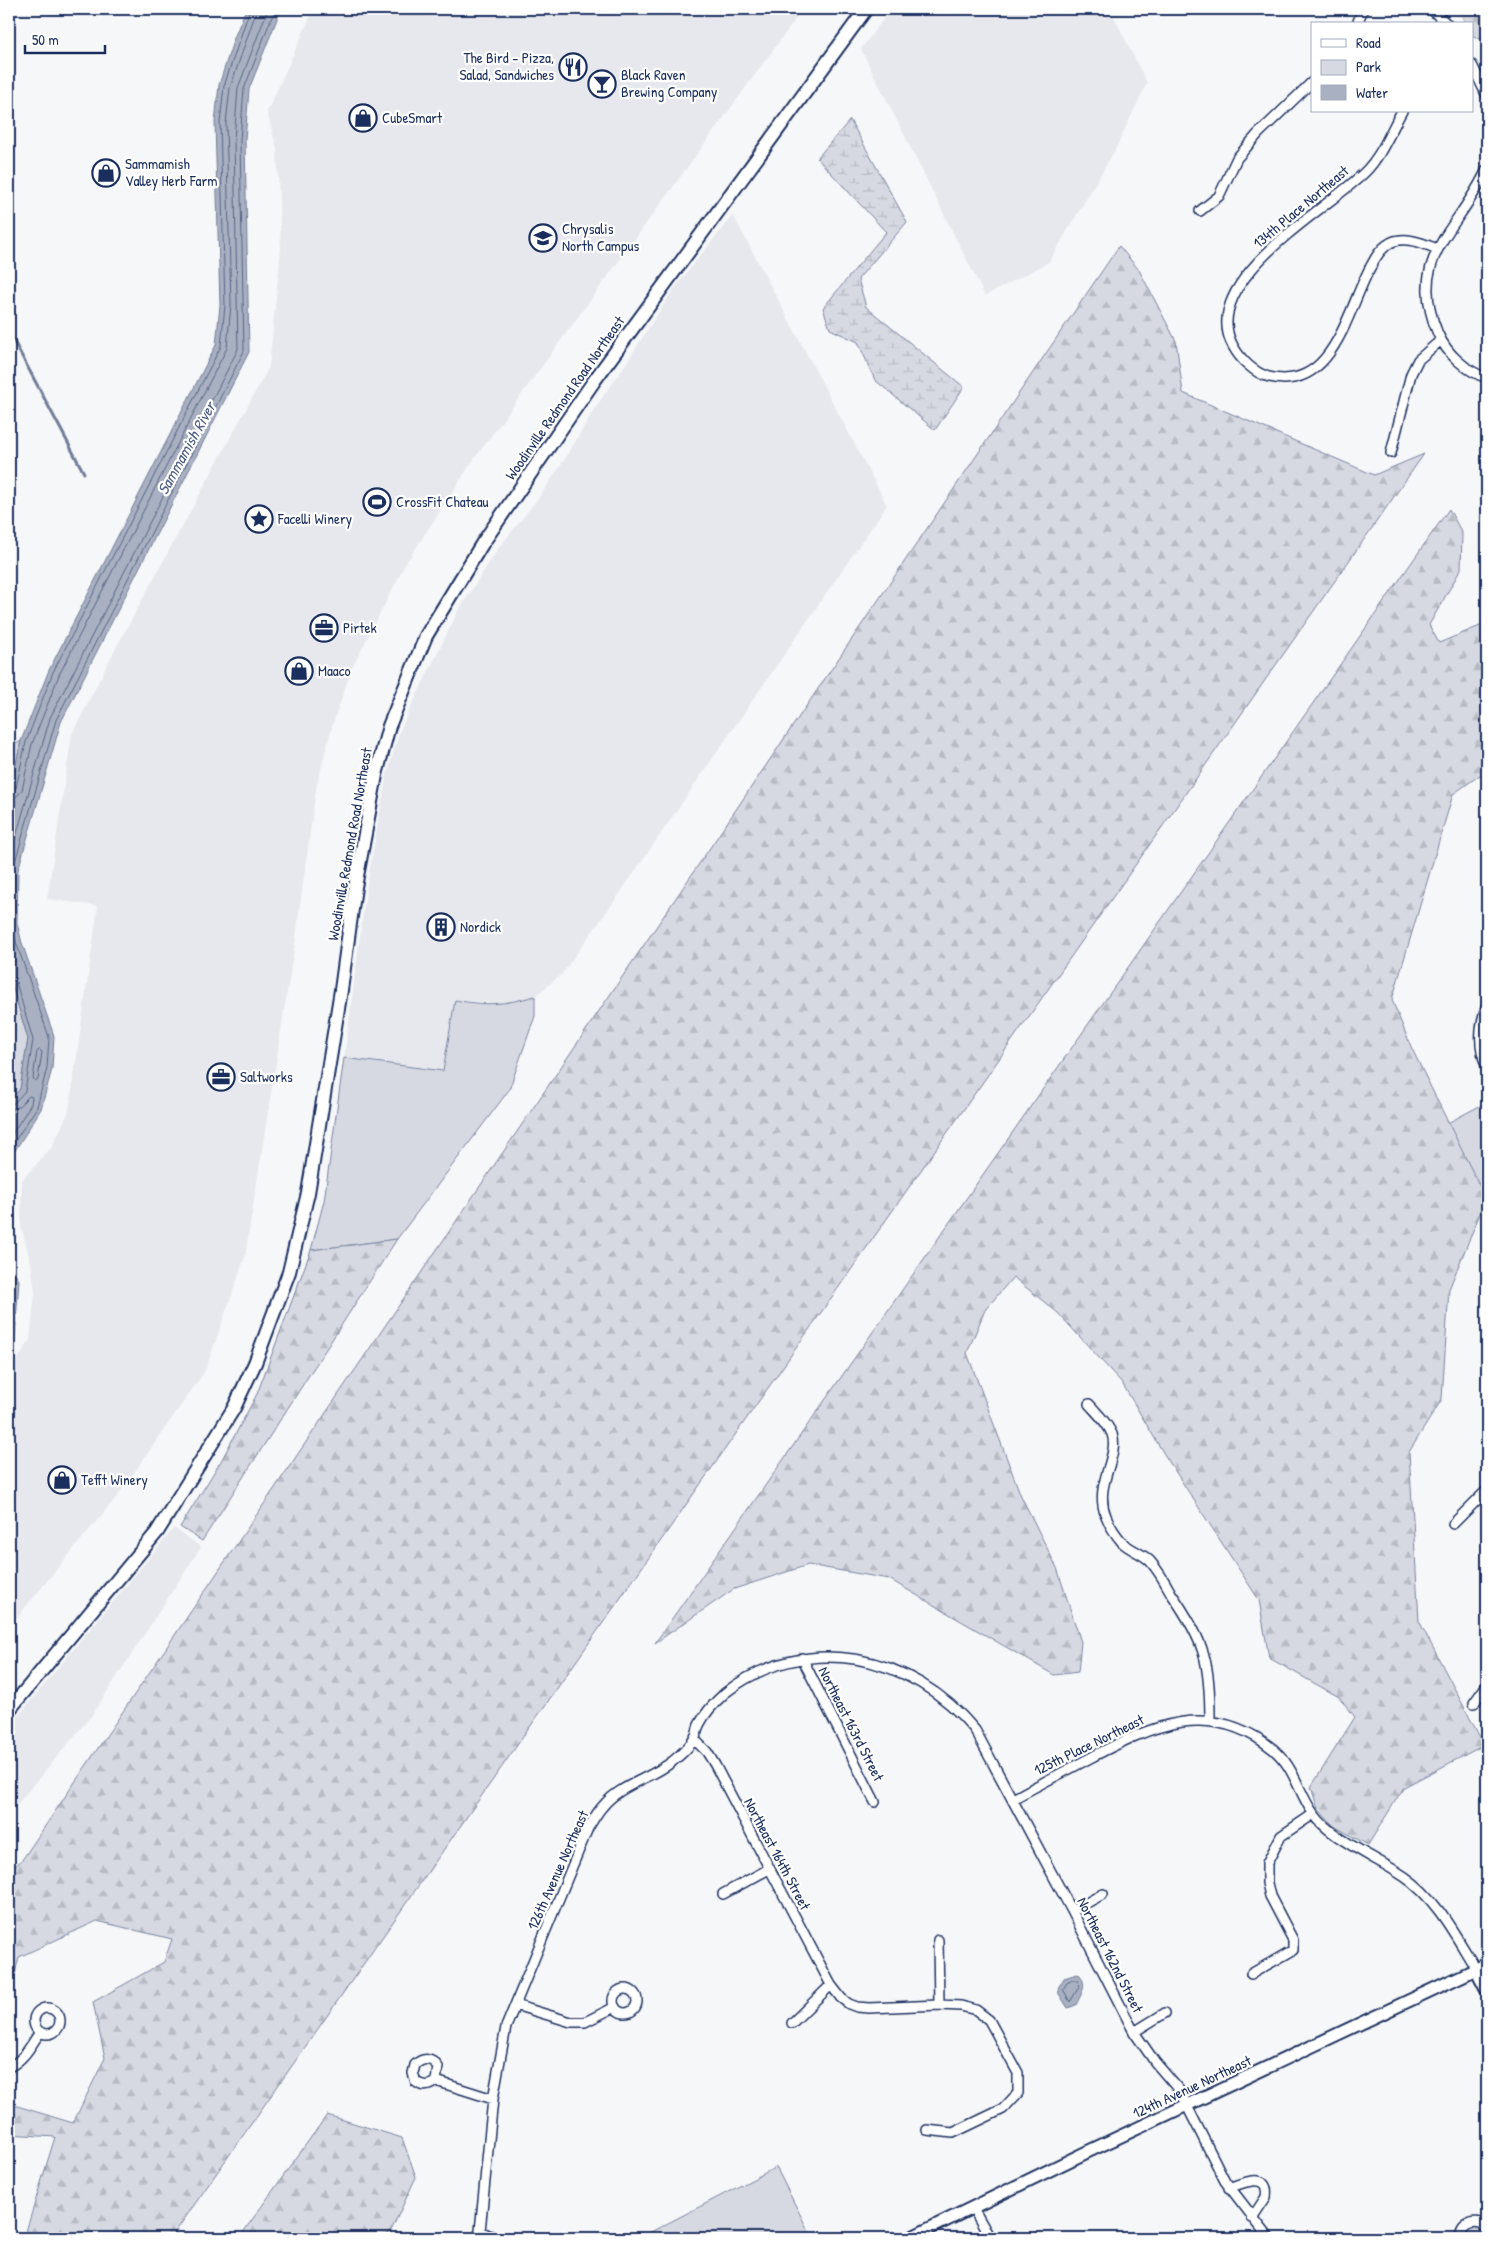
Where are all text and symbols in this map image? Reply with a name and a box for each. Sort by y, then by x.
scale bar [25,22,105,54]
legend [1311,22,1474,112]
text: 50 m [32,29,59,50]
text: Road [1356,32,1381,53]
place label: The Bird - Pizza, Salad, Sandwiches [459,47,554,85]
restaurant icon: The Bird - Pizza, Salad, Sandwiches [558,52,588,82]
text: Park [1356,56,1381,77]
place label: Black Raven Brewing Company [621,64,717,102]
bar icon: Black Raven Brewing Company [587,69,617,99]
text: Water [1356,82,1388,103]
shop icon: CubeSmart [348,103,378,133]
place label: CubeSmart [382,107,443,128]
place label: Sammamish Valley Herb Farm [125,153,217,191]
shop icon: Sammamish Valley Herb Farm [91,158,121,188]
street label: 134th Place Northeast [1248,160,1354,253]
place label: Chrysalis North Campus [562,218,639,256]
school or university icon: Chrysalis North Campus [528,223,558,253]
street label: Woodinville Redmond Road Northeast [500,311,630,484]
water label: Sammamish River [152,396,221,498]
sports icon: CrossFit Chateau [362,487,392,517]
place label: CrossFit Chateau [396,491,489,512]
place icon: Facelli Winery [244,504,274,534]
place label: Facelli Winery [277,508,352,529]
office icon: Pirtek [309,613,339,643]
place label: Pirtek [343,617,377,638]
shop icon: Maaco [284,656,314,686]
place label: Maaco [318,660,351,681]
street label: Woodinville Redmond Road Northeast [322,745,377,942]
building icon: Nordick [426,912,456,942]
place label: Nordick [460,916,501,937]
office icon: Saltworks [206,1062,236,1092]
place label: Saltworks [240,1066,293,1087]
shop icon: Tefft Winery [47,1465,77,1495]
place label: Tefft Winery [81,1469,148,1490]
street label: Northeast 163rd Street [814,1663,890,1785]
street label: 125th Place Northeast [1030,1708,1148,1780]
street label: Northeast 164th Street [739,1794,816,1914]
street label: 126th Avenue Northeast [522,1806,594,1933]
street label: Northeast 162nd Street [1072,1893,1149,2017]
street label: 124th Avenue Northeast [1129,2050,1255,2123]

